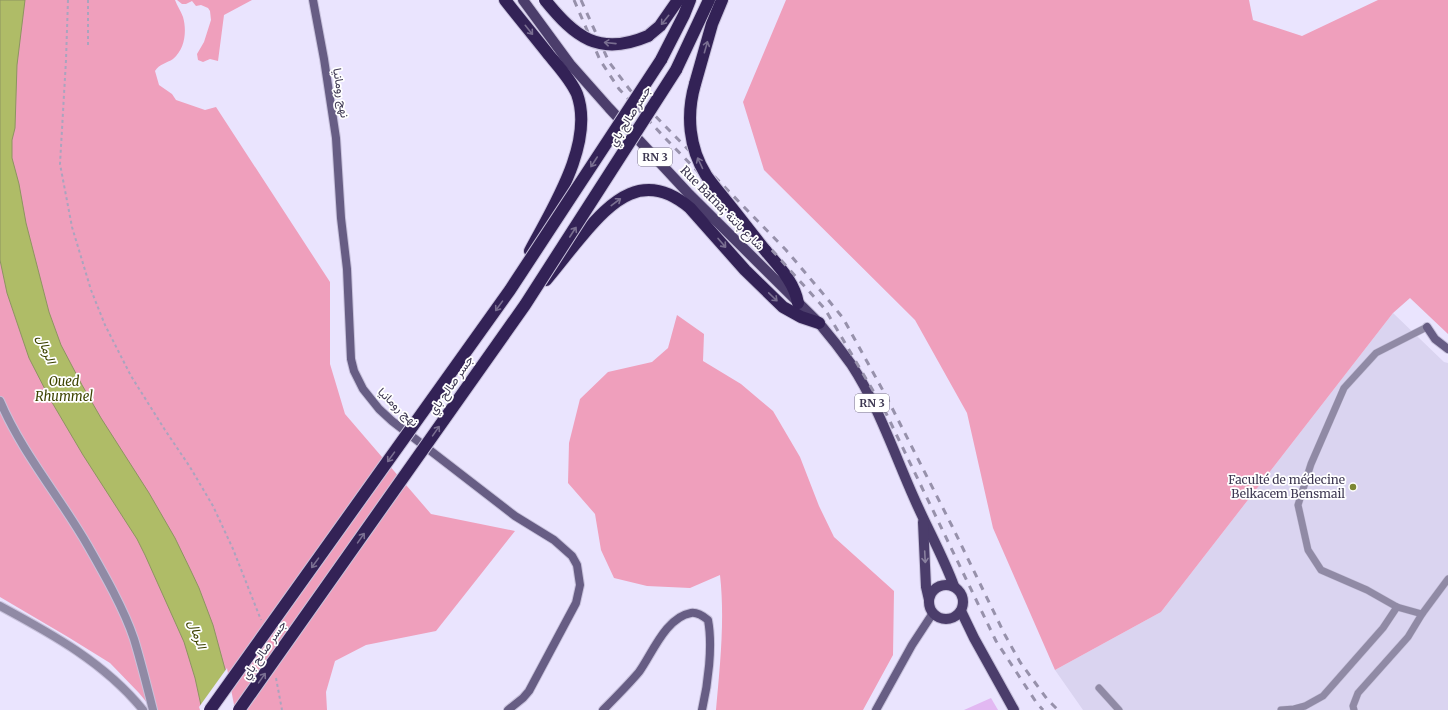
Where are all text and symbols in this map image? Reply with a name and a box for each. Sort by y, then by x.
one-way arrow [660,14,669,25]
one-way arrow [525,25,534,36]
one-way arrow [604,40,617,47]
one-way arrow [703,41,710,54]
street label: نهج رومانيا [328,67,353,119]
street label: جسر صالح باي [605,83,657,150]
road number: RN 3 [638,148,672,166]
one-way arrow [590,157,598,168]
one-way arrow [696,157,703,169]
street label: Rue Batna; شارع باتنة [676,163,767,254]
one-way arrow [610,198,621,206]
one-way arrow [569,227,577,238]
one-way arrow [717,238,726,249]
one-way arrow [768,292,778,302]
one-way arrow [495,300,503,311]
water label: الرمال [33,332,61,368]
street label: جسر صالح باي [425,352,479,419]
water label: Oued Rhummel [35,373,93,405]
street label: نهج رومانيا [373,384,422,431]
road number: RN 3 [855,394,889,412]
one-way arrow [432,426,440,437]
one-way arrow [387,452,395,463]
place label: Faculté de médecine Belkacem Bensmail [1228,472,1345,501]
marker: Faculté de médecine Belkacem Bensmail [1348,482,1358,492]
one-way arrow [357,532,365,543]
one-way arrow [921,550,928,563]
one-way arrow [311,557,319,568]
water label: الرمال [185,617,211,653]
street label: جسر صالح باي [238,617,292,684]
one-way arrow [258,673,266,684]

